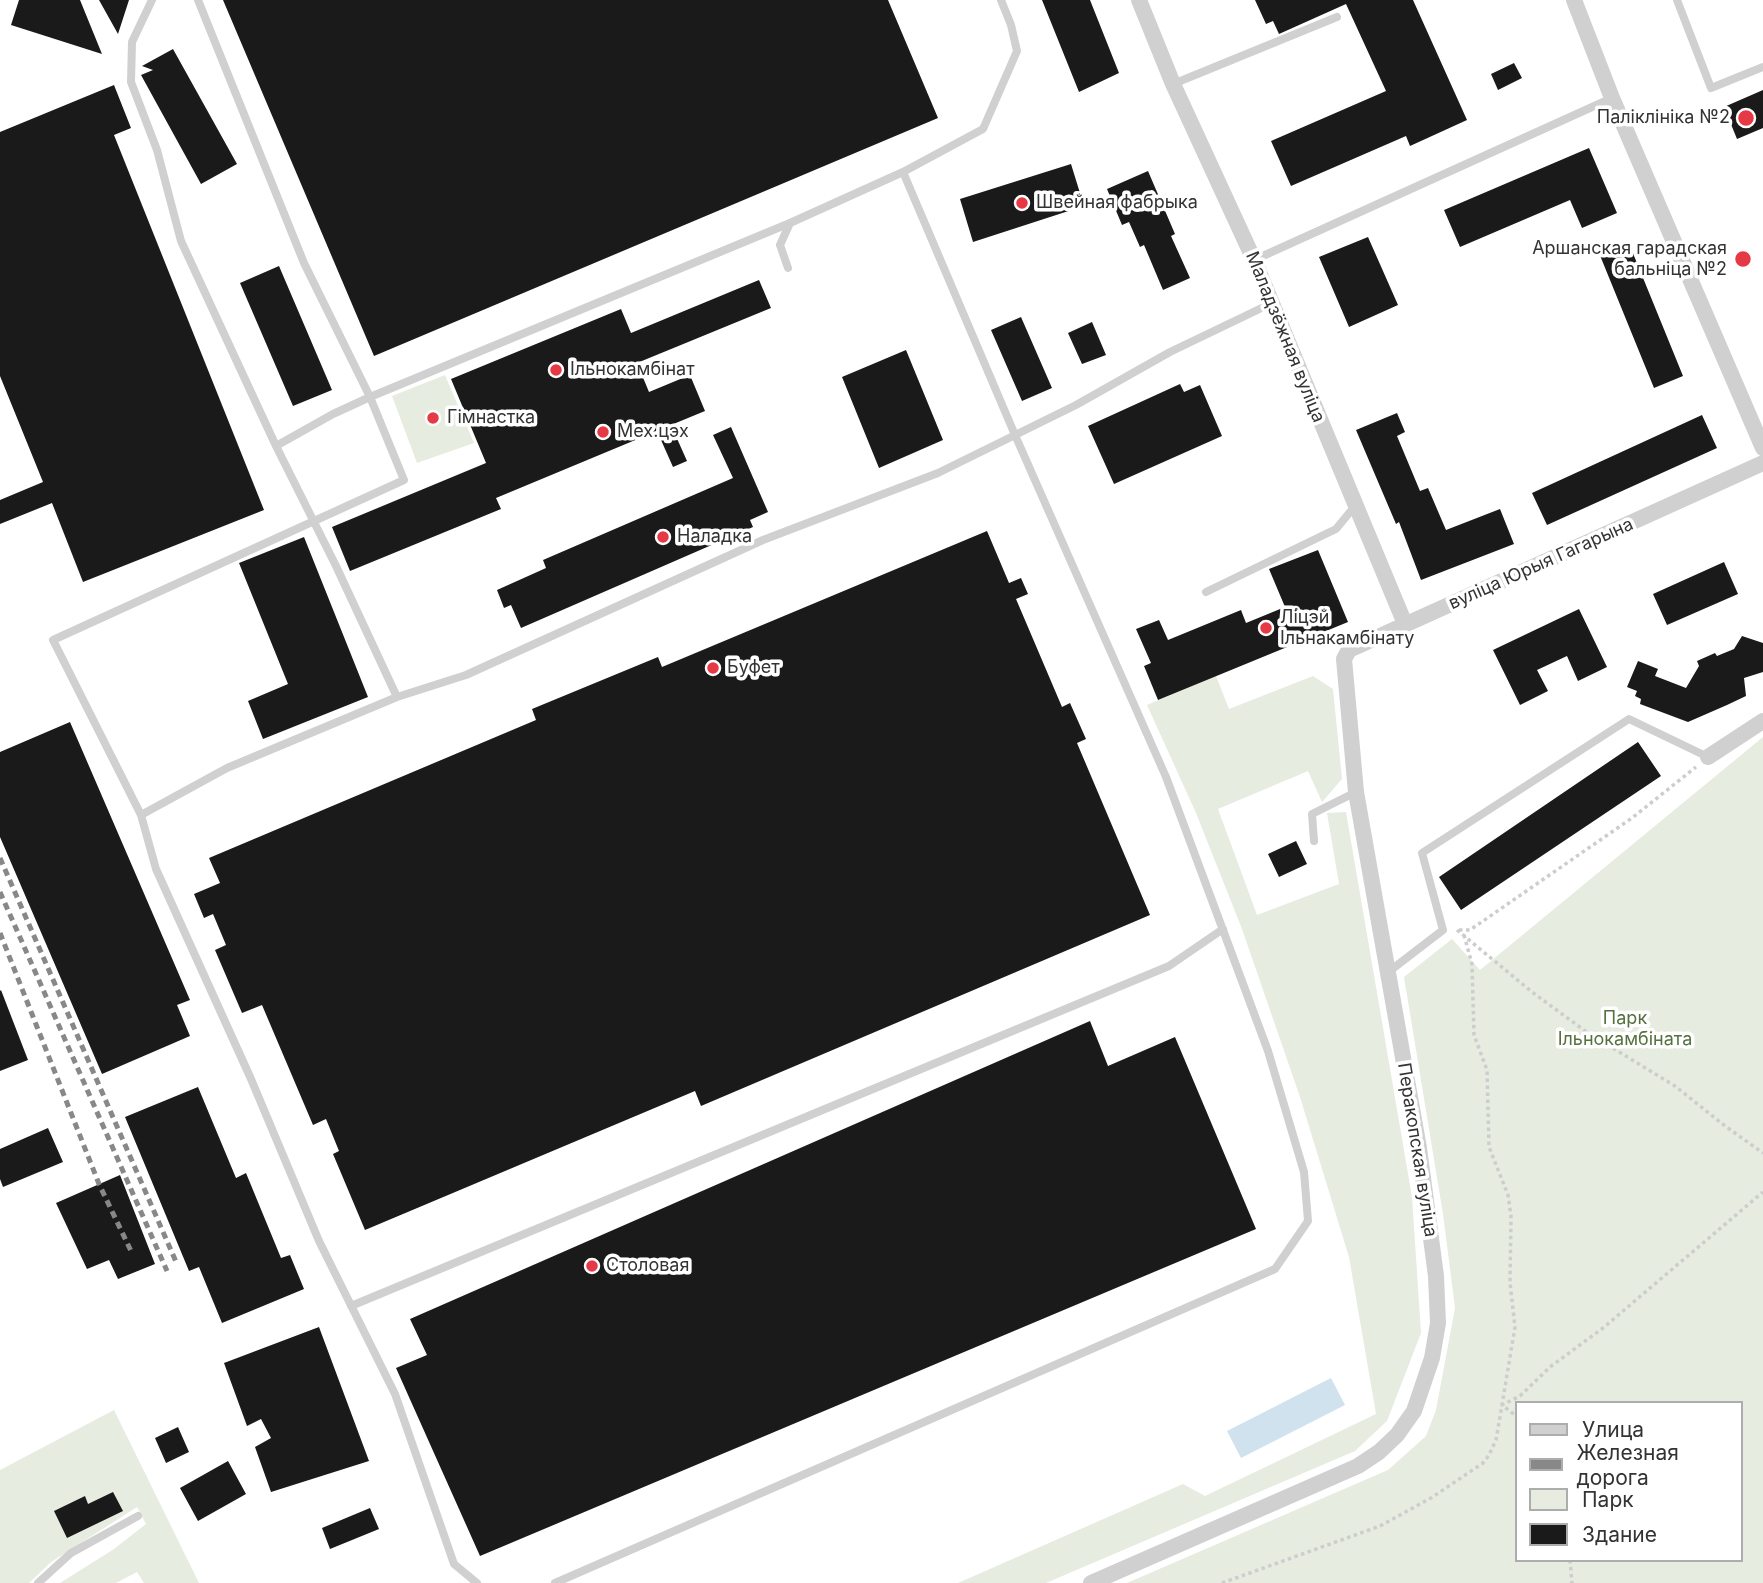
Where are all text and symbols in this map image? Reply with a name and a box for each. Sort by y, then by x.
place label: Паліклініка №2 [1597,107,1730,129]
marker: Паліклініка №2 [1736,108,1756,128]
place label: Швейная фабрыка [1036,192,1198,214]
marker: Швейная фабрыка [1014,195,1030,211]
place label: Аршанская гарадская бальніца №2 [1532,238,1727,280]
street label: Маладзёжная вуліца [1241,248,1329,426]
marker: Аршанская гарадская бальніца №2 [1733,249,1753,269]
place label: Ільнокамбінат [570,359,695,381]
marker: Ільнокамбінат [548,362,564,378]
place label: Гімнастка [447,407,535,429]
marker: Гімнастка [425,410,441,426]
place label: Мех.цэх [617,421,689,443]
marker: Мех.цэх [595,424,611,440]
street label: вуліца Юрыя Гагарына [1445,513,1637,615]
place label: Наладка [677,526,752,548]
marker: Наладка [655,529,671,545]
place label: Ліцэй Ільнакамбінату [1280,607,1414,650]
marker: Ліцэй Ільнакамбінату [1258,620,1274,636]
place label: Буфет [727,657,780,679]
marker: Буфет [705,660,721,676]
park label: Парк Ільнокамбіната [1558,1008,1692,1050]
street label: Перакопская вуліца [1393,1061,1441,1239]
place label: Столовая [606,1255,689,1277]
marker: Столовая [584,1258,600,1274]
legend [1514,1401,1742,1562]
text: Улица [1582,1417,1644,1442]
text: Железная дорога [1577,1440,1679,1490]
text: Парк [1582,1487,1634,1512]
text: Здание [1582,1522,1657,1547]

